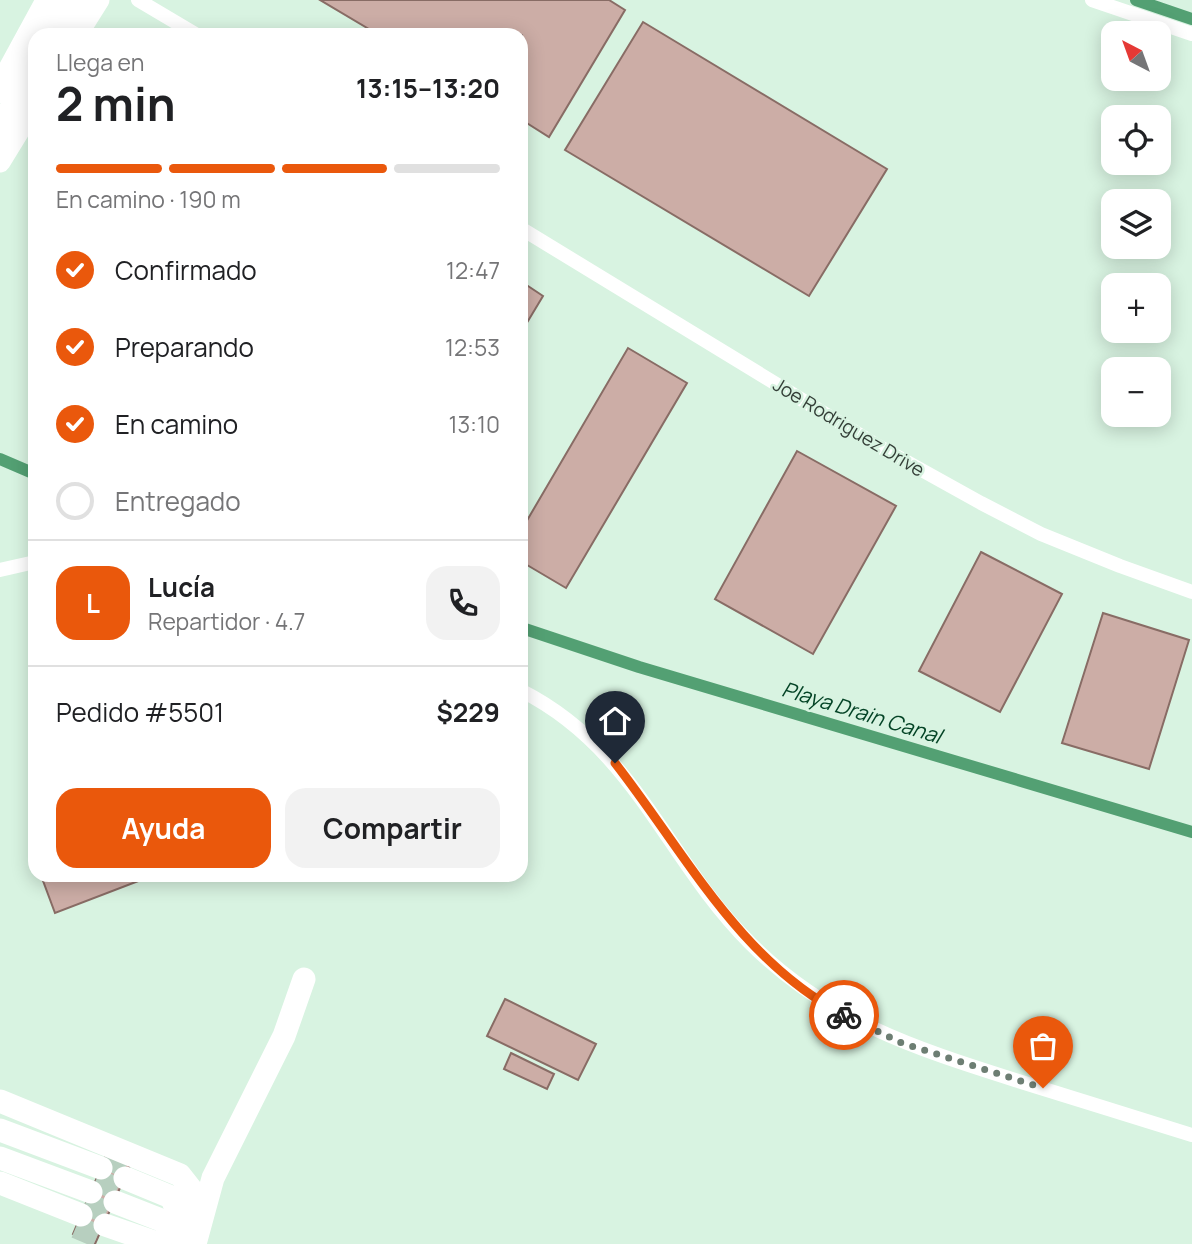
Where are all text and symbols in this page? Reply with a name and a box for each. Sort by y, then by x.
north arrow [1101,21,1171,91]
map controls [1101,21,1171,427]
text: Llega en [56,46,144,78]
text: 13:15–13:20 [356,70,500,106]
text: 2 min [56,72,176,135]
button: locate [1101,105,1171,175]
text: En camino · 190 m [56,183,241,215]
button: layers [1101,189,1171,259]
icon: check [56,251,94,289]
text: Confirmado [115,252,257,288]
text: 12:47 [446,254,500,286]
button: + [1101,273,1171,343]
icon: check [56,328,94,366]
text: Preparando [115,329,254,365]
text: 12:53 [445,331,500,363]
button: − [1101,357,1171,427]
street label: Joe Rodriguez Drive [768,371,930,483]
icon: check [56,405,94,443]
text: En camino [115,406,238,442]
text: 13:10 [448,408,500,440]
text: Entregado [115,483,241,519]
button: phone [426,566,500,640]
text: Lucía [148,569,215,605]
text: L [86,585,100,621]
text: Repartidor · 4.7 [148,605,305,637]
water label: Playa Drain Canal [779,674,948,750]
pin [585,691,645,763]
text: Pedido #5501 [56,694,224,730]
text: $229 [437,694,500,730]
icon: home [596,702,634,740]
button: Ayuda [56,788,271,868]
button: Compartir [285,788,500,868]
courier [809,980,879,1050]
icon: bike [825,996,863,1034]
pin [1013,1016,1073,1088]
icon: bag [1024,1027,1062,1065]

